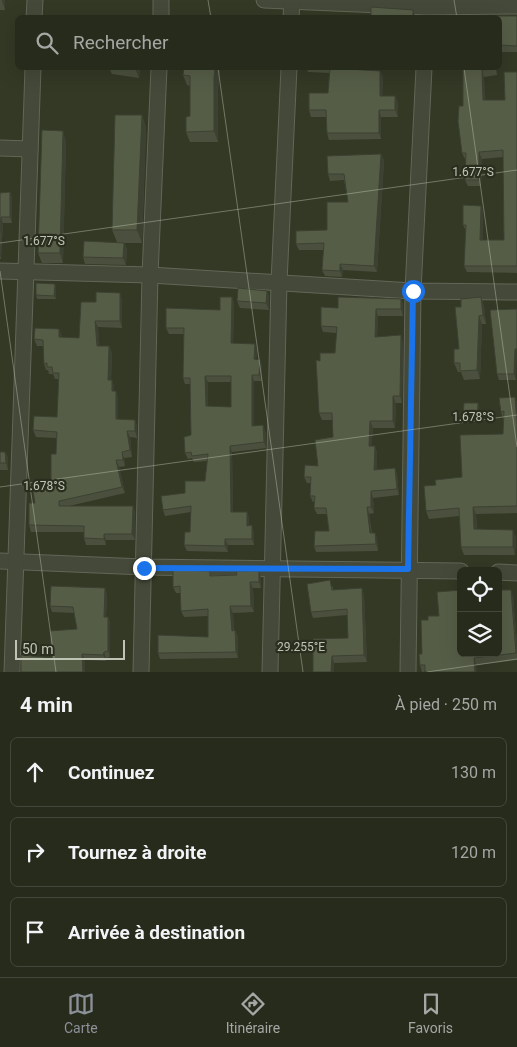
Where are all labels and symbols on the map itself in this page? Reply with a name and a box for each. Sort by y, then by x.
text: 1.677°S [452,165,494,179]
text: 1.677°S [23,234,65,248]
route start [402,280,425,303]
text: 1.678°S [452,410,494,424]
text: 1.678°S [23,479,65,493]
route end [133,557,156,580]
scale bar [15,637,125,660]
text: 29.255°E [277,640,325,654]

